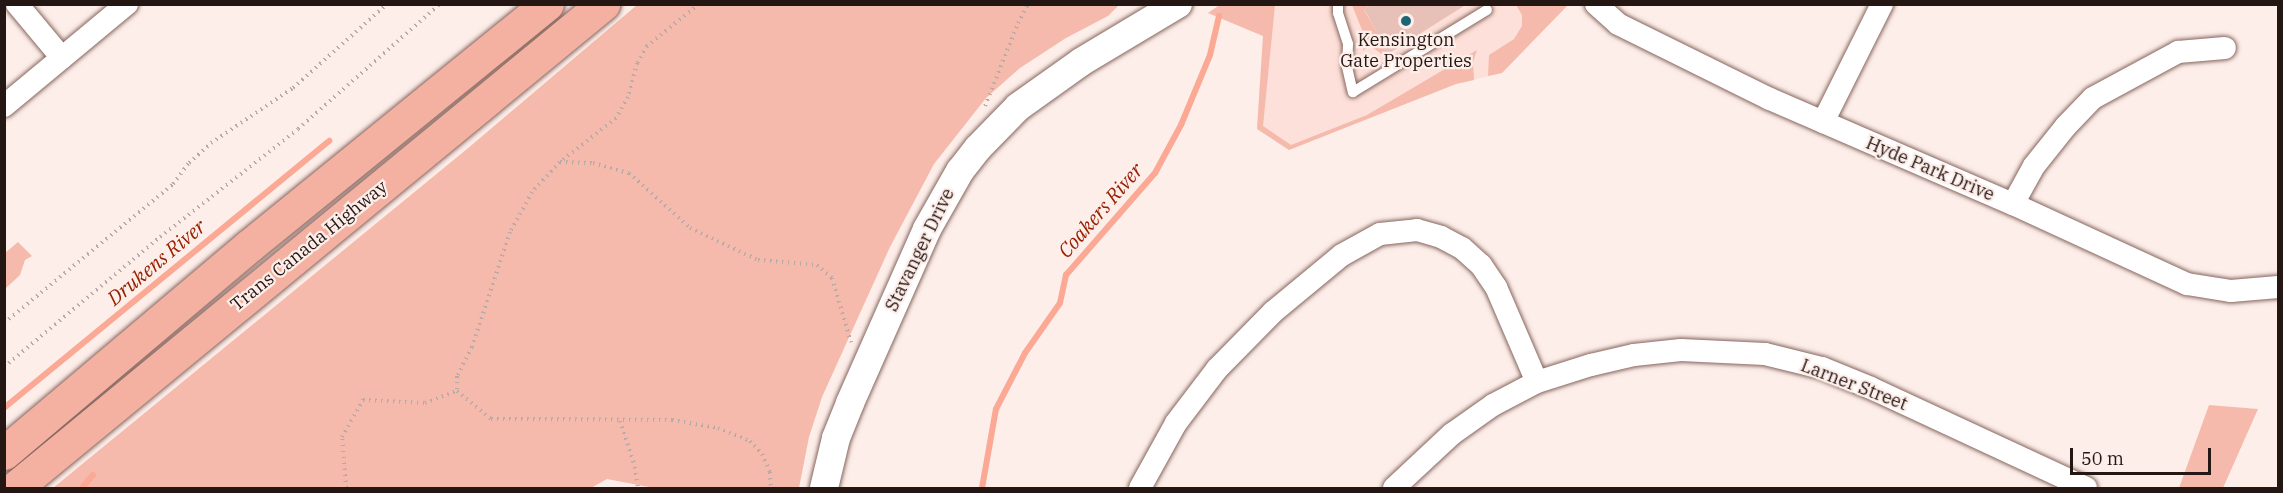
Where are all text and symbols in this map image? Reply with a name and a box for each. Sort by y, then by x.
marker: Kensington Gate Properties [1399,14,1413,28]
place label: Kensington Gate Properties [1340,30,1472,72]
street label: Hyde Park Drive [1863,132,1997,206]
water label: Coakers River [1052,158,1148,262]
street label: Trans Canada Highway [226,176,392,316]
street label: Stavanger Drive [881,185,959,315]
water label: Drukens River [102,214,210,310]
street label: Larner Street [1798,355,1910,415]
scale bar [2073,436,2214,474]
text: 50 m [2081,447,2124,470]

